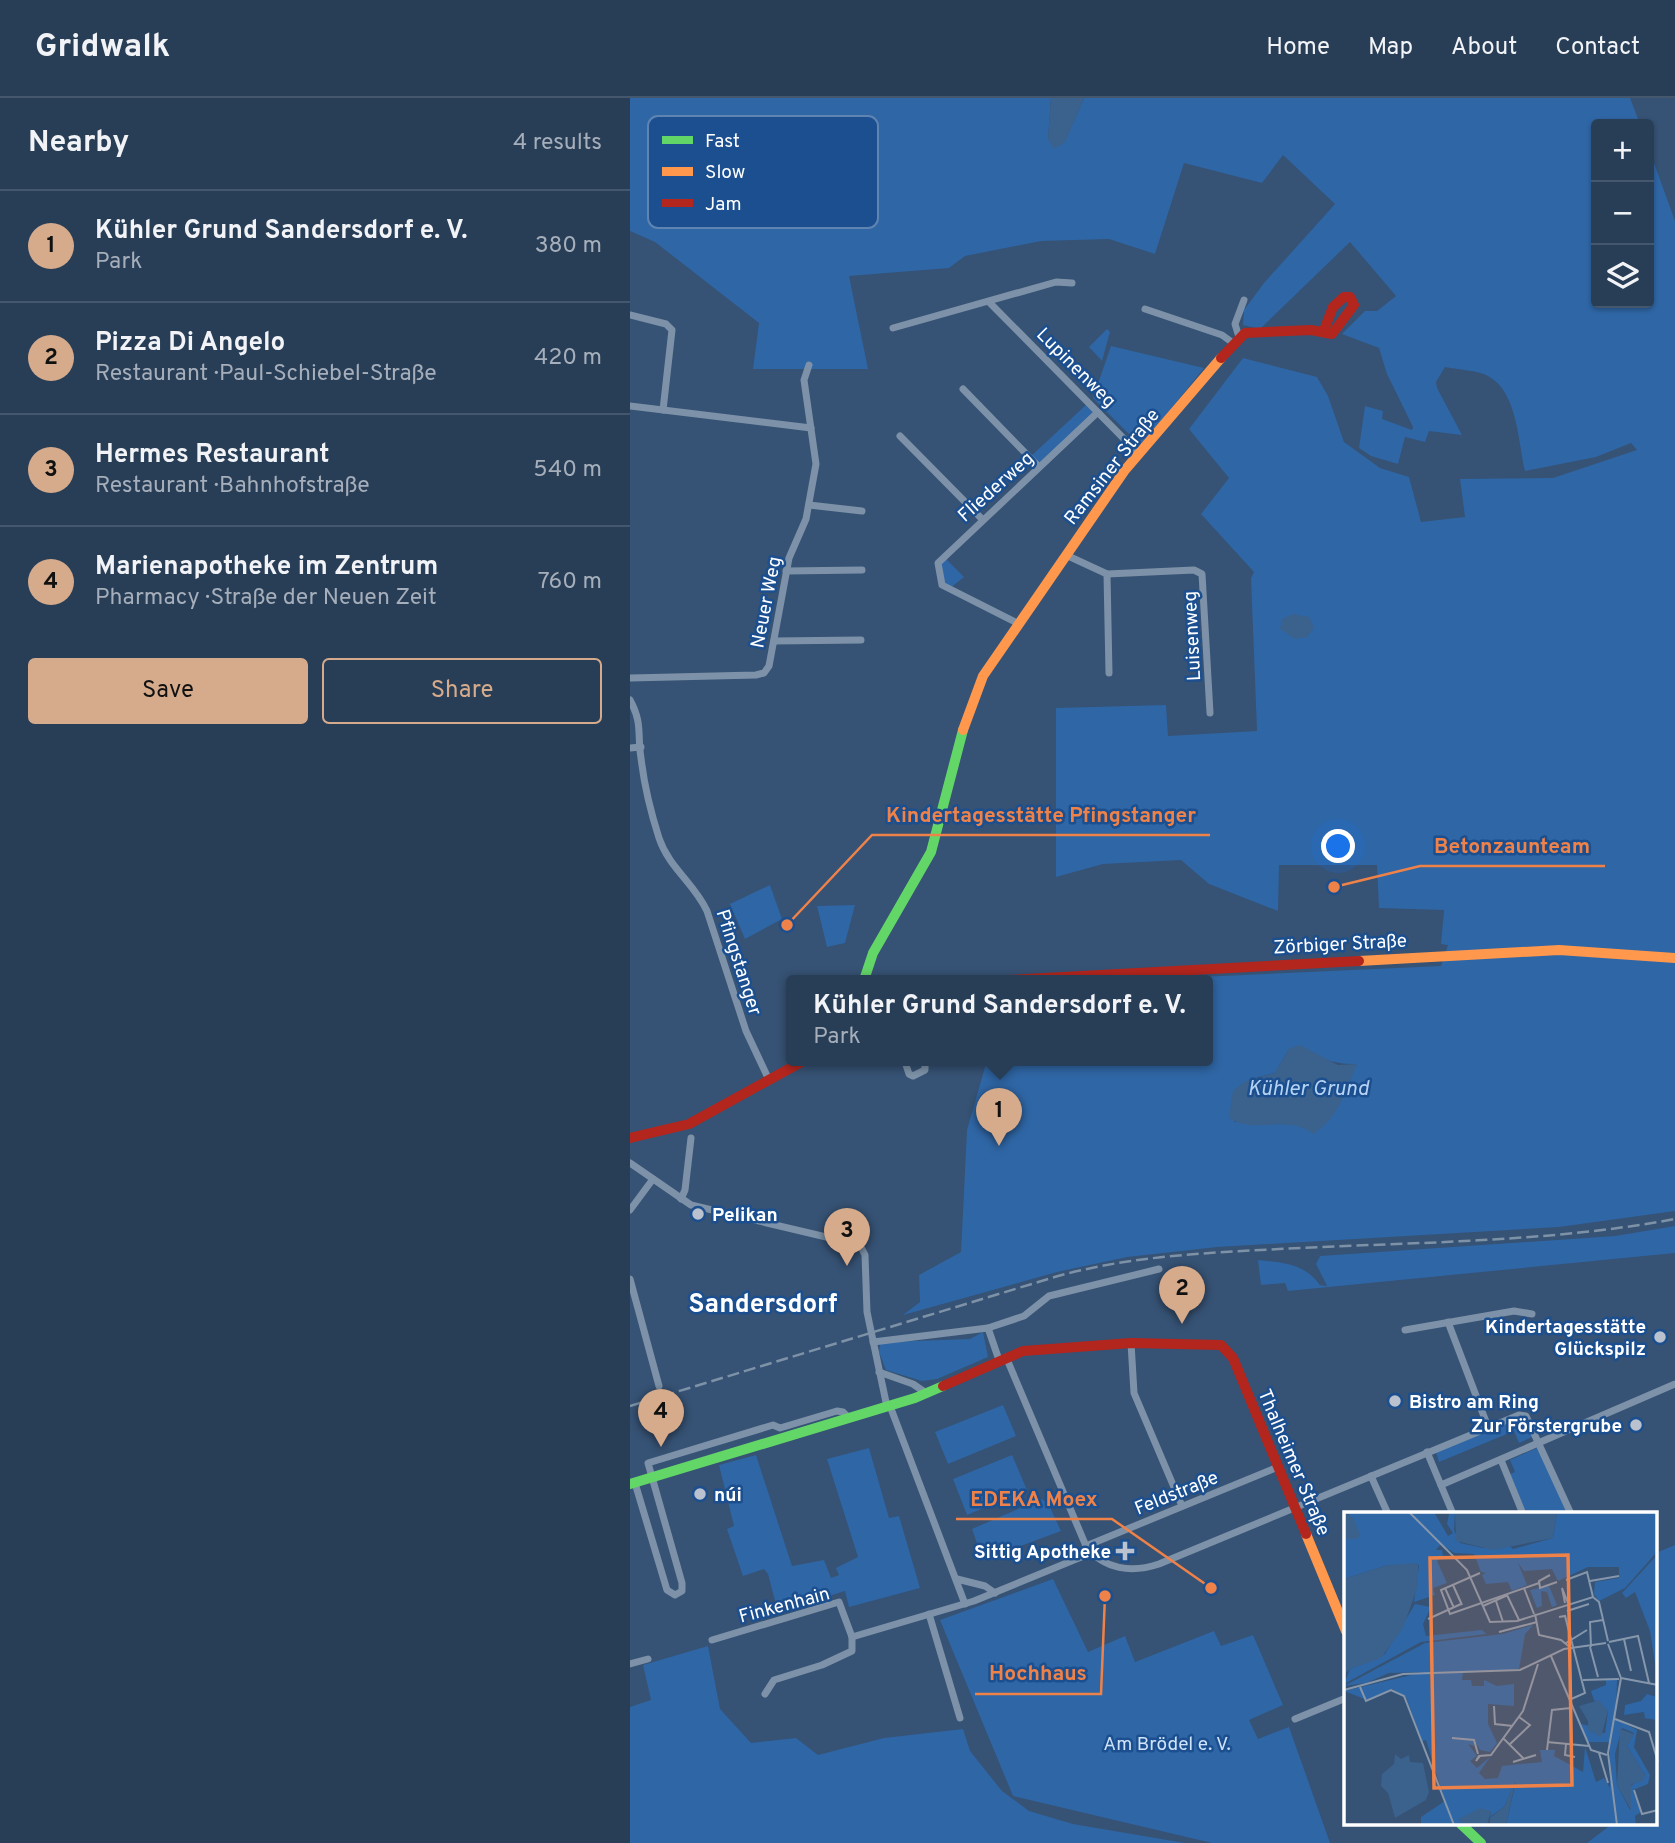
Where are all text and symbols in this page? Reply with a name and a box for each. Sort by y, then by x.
text: Gridwalk [35,27,170,69]
text: Home [1266,33,1330,63]
text: Map [1368,33,1413,63]
text: About [1451,33,1517,63]
text: Contact [1555,33,1640,63]
legend [648,116,878,228]
map controls [1591,119,1654,308]
button: + [1591,119,1654,182]
text: Nearby [28,125,129,162]
text: 4 results [513,129,602,158]
text: Fast [705,130,740,154]
text: Slow [705,161,745,185]
button: − [1591,182,1654,245]
text: Jam [705,193,742,217]
text: Kühler Grund Sandersdorf e. V. [95,215,467,248]
text: 1 [46,232,56,261]
text: 380 m [535,232,602,261]
button: layers [1591,245,1654,308]
text: Park [95,248,142,277]
street label: Lupinenweg [1030,323,1121,414]
text: Pizza Di Angelo [95,327,285,360]
text: 2 [44,344,58,373]
text: 420 m [534,344,602,373]
text: Restaurant · Paul-Schiebel-Straße [95,360,437,389]
street label: Ramsiner Straße [1060,404,1165,530]
text: Hermes Restaurant [95,439,329,472]
street label: Fliederweg [953,447,1039,528]
text: 3 [44,456,58,485]
text: 540 m [533,456,602,485]
text: Restaurant · Bahnhofstraße [95,472,370,501]
text: Marienapotheke im Zentrum [95,551,438,584]
street label: Neuer Weg [746,554,788,650]
text: 4 [44,568,58,597]
text: 760 m [538,568,602,597]
text: Pharmacy · Straße der Neuen Zeit [95,584,437,613]
street label: Luisenweg [1179,590,1207,682]
button: Save [28,658,308,724]
button: Share [322,658,602,724]
callout: Kindertagesstätte Pfingstanger [872,793,1210,835]
text: Kindertagesstätte Pfingstanger [886,803,1196,830]
callout: Betonzaunteam [1420,824,1605,866]
your location [1321,829,1355,863]
text: Betonzaunteam [1434,834,1590,861]
street label: Pfingstanger [710,907,767,1019]
street label: Zörbiger Straße [1273,930,1408,960]
popup [786,975,1213,1066]
text: Kühler Grund Sandersdorf e. V. [813,990,1186,1023]
text: Park [813,1023,861,1052]
water label: Kühler Grund [1247,1076,1370,1103]
pin: 1 [976,1088,1022,1146]
place label: Pelikan [712,1204,778,1228]
marker: Pelikan [690,1206,706,1222]
pin: 3 [824,1208,870,1266]
pin: 2 [1159,1266,1205,1324]
district label: Sandersdorf [689,1289,837,1322]
place label: Kindertagesstätte Glückspilz [1485,1316,1646,1362]
marker: Kindertagesstätte Glückspilz [1652,1329,1668,1345]
street label: Thalheimer Straße [1251,1386,1335,1540]
pin: 4 [638,1389,684,1447]
place label: Bistro am Ring [1409,1391,1539,1415]
marker: Bistro am Ring [1387,1393,1403,1409]
place label: Zur Förstergrube [1471,1415,1622,1439]
marker: Zur Förstergrube [1628,1417,1644,1433]
street label: Feldstraße [1132,1466,1222,1521]
callout: EDEKA Moex [956,1477,1112,1519]
place label: núi [714,1484,742,1508]
marker: núi [692,1486,708,1502]
text: EDEKA Moex [970,1487,1098,1514]
inset map [1344,1512,1658,1826]
place label: Sittig Apotheke [974,1541,1111,1565]
marker: Sittig Apotheke [1117,1543,1133,1559]
street label: Finkenhain [736,1582,833,1630]
callout: Hochhaus [975,1652,1101,1694]
text: Hochhaus [989,1661,1087,1688]
park label: Am Brödel e. V. [1103,1733,1231,1757]

